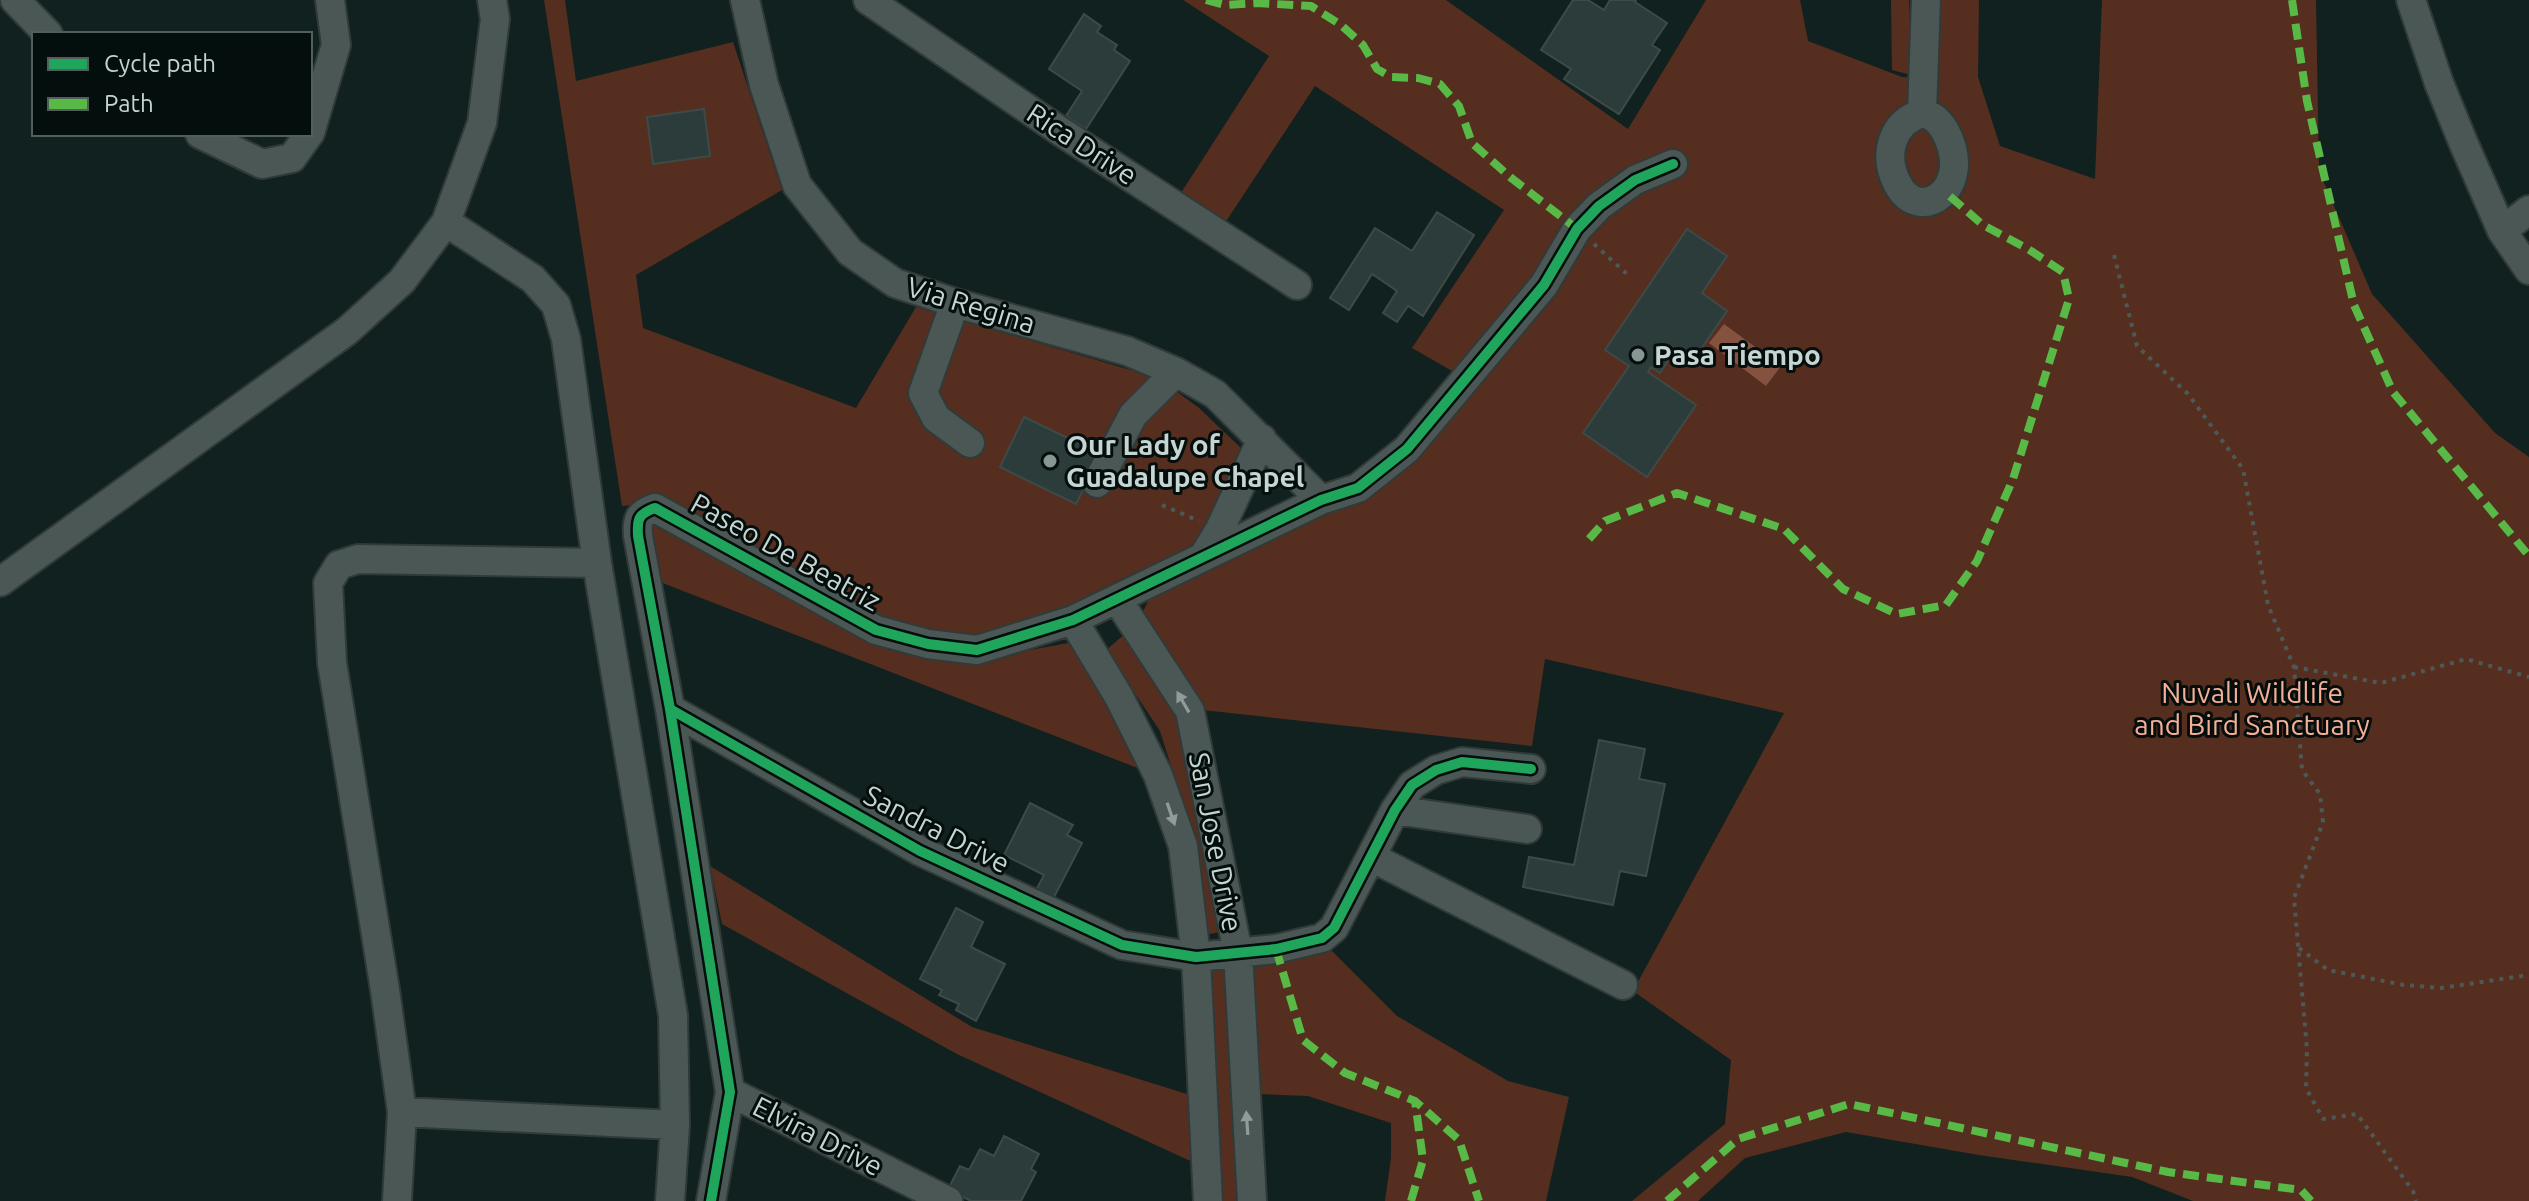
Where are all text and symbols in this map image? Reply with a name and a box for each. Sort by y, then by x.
legend [32,32,312,136]
text: Cycle path [104,50,216,77]
text: Path [104,90,154,117]
street label: Rica Drive [1022,97,1143,190]
street label: Via Regina [903,270,1039,339]
place label: Pasa Tiempo [1654,339,1821,370]
marker: Pasa Tiempo [1629,346,1647,364]
place label: Our Lady of Guadalupe Chapel [1066,429,1304,492]
marker: Our Lady of Guadalupe Chapel [1041,452,1059,470]
street label: Paseo De Beatriz [686,487,886,616]
park label: Nuvali Wildlife and Bird Sanctuary [2134,677,2370,740]
one-way arrow [1176,691,1190,713]
street label: San Jose Drive [1184,750,1249,934]
street label: Sandra Drive [859,779,1015,878]
one-way arrow [1166,802,1178,826]
street label: Elvira Drive [748,1090,888,1181]
one-way arrow [1240,1110,1253,1135]

